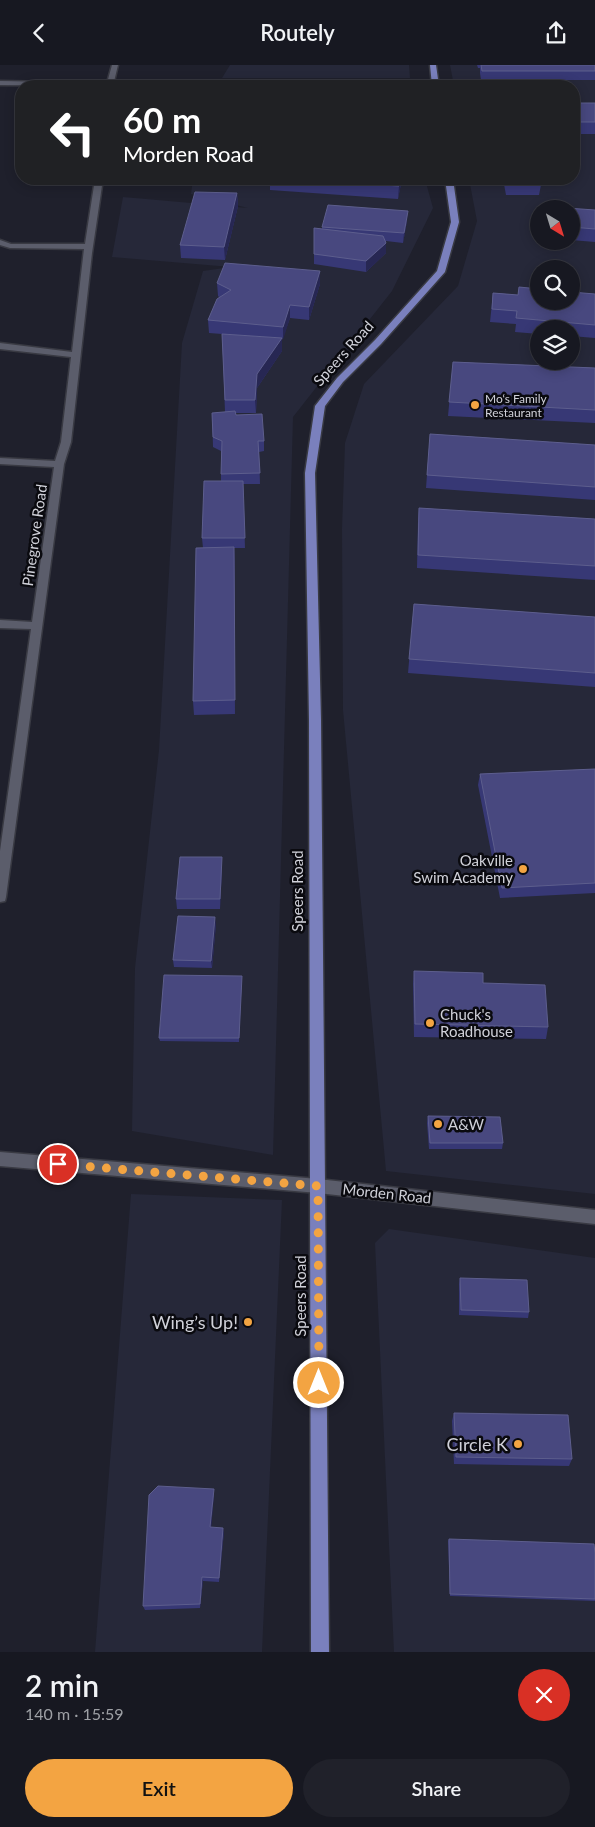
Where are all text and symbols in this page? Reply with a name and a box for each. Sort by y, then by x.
icon: back [25,19,53,47]
text: Routely [260,19,335,46]
icon: share [542,19,570,47]
text: 60 m [123,98,201,140]
icon: left [40,100,105,165]
text: Morden Road [123,140,254,167]
north arrow [530,200,580,250]
map controls [530,200,580,370]
button: search [530,260,580,310]
street label: Speers Road [309,317,377,389]
button: layers [530,320,580,370]
place label: Mo‘s Family Restaurant [485,391,548,420]
marker: Mo‘s Family Restaurant [469,399,481,411]
street label: Pinegrove Road [18,483,50,587]
street label: Speers Road [288,850,306,932]
place label: Oakville Swim Academy [413,851,513,886]
marker: Oakville Swim Academy [517,863,529,875]
place label: Chuck's Roadhouse [440,1005,513,1040]
marker: Chuck's Roadhouse [424,1017,436,1029]
place label: A&W [448,1115,484,1133]
marker: A&W [432,1118,444,1130]
pin [37,1143,79,1185]
icon: arrive [44,1150,72,1178]
street label: Morden Road [342,1179,432,1207]
street label: Speers Road [291,1255,309,1337]
place label: Wing’s Up! [152,1311,238,1333]
marker: Wing’s Up! [242,1316,254,1328]
position arrow [292,1356,344,1408]
place label: Circle K [447,1433,508,1455]
marker: Circle K [512,1438,524,1450]
text: 2 min [25,1667,99,1703]
button: close [518,1669,570,1721]
text: 140 m · 15:59 [25,1704,124,1723]
button: Exit [25,1759,293,1817]
button: Share [303,1759,570,1817]

